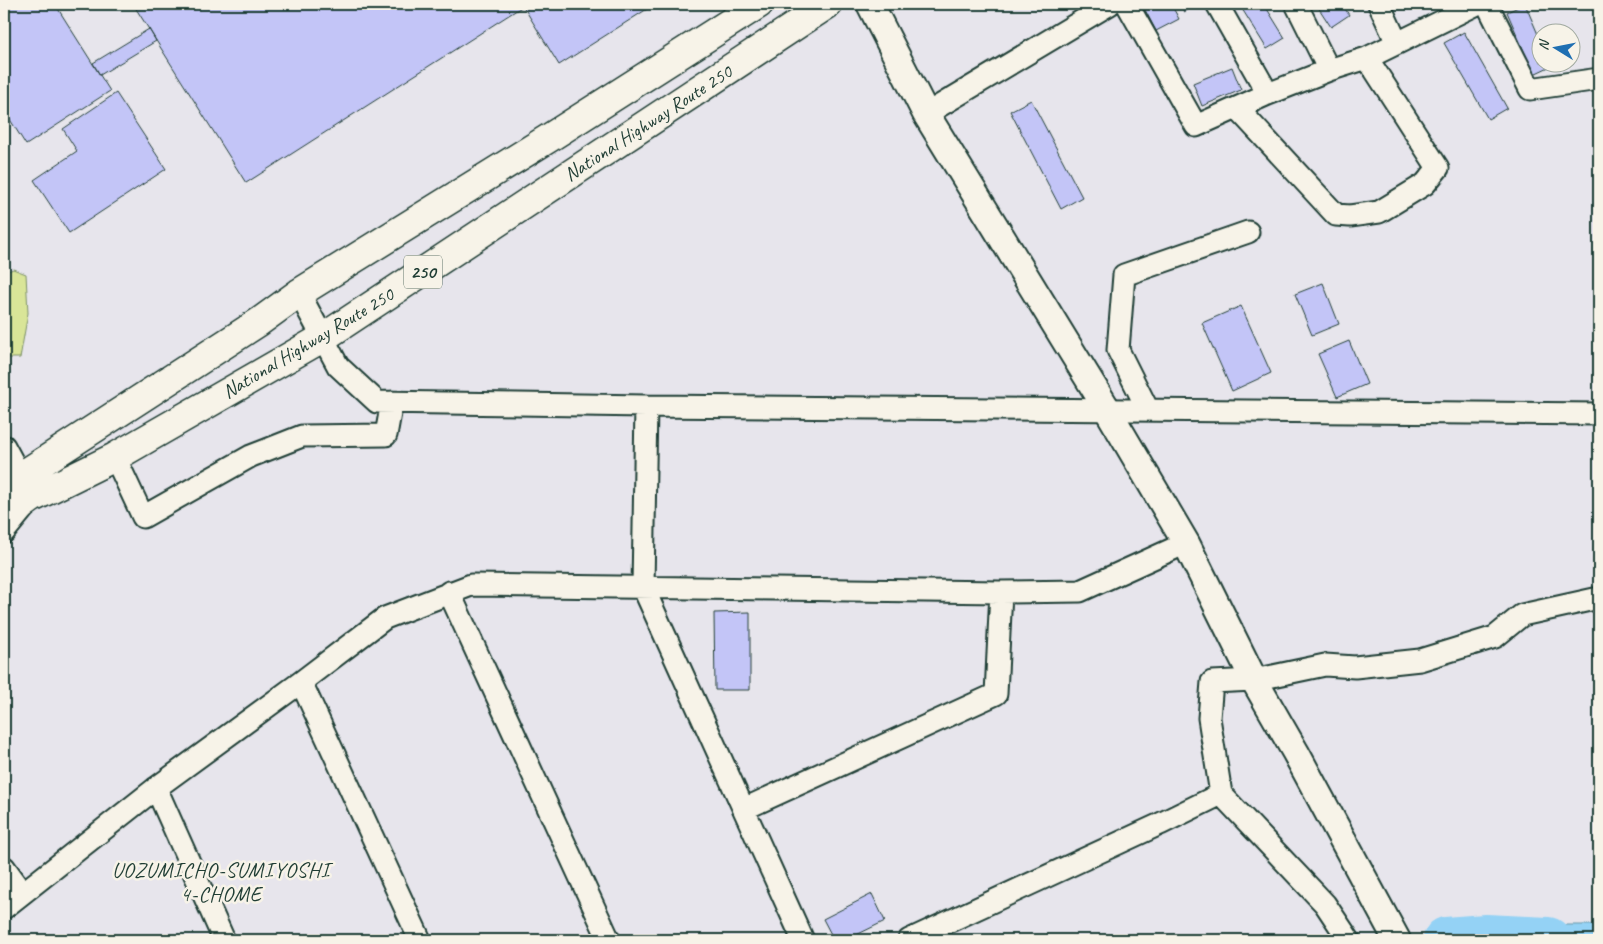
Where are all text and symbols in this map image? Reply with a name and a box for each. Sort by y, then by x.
north arrow [1530,22,1580,72]
text: N [1535,38,1553,52]
street label: National Highway Route 250 [559,58,738,187]
road number: 250 [404,256,442,288]
street label: National Highway Route 250 [218,281,400,404]
district label: UOZUMICHO-SUMIYOSHI 4-CHOME [112,857,334,907]

